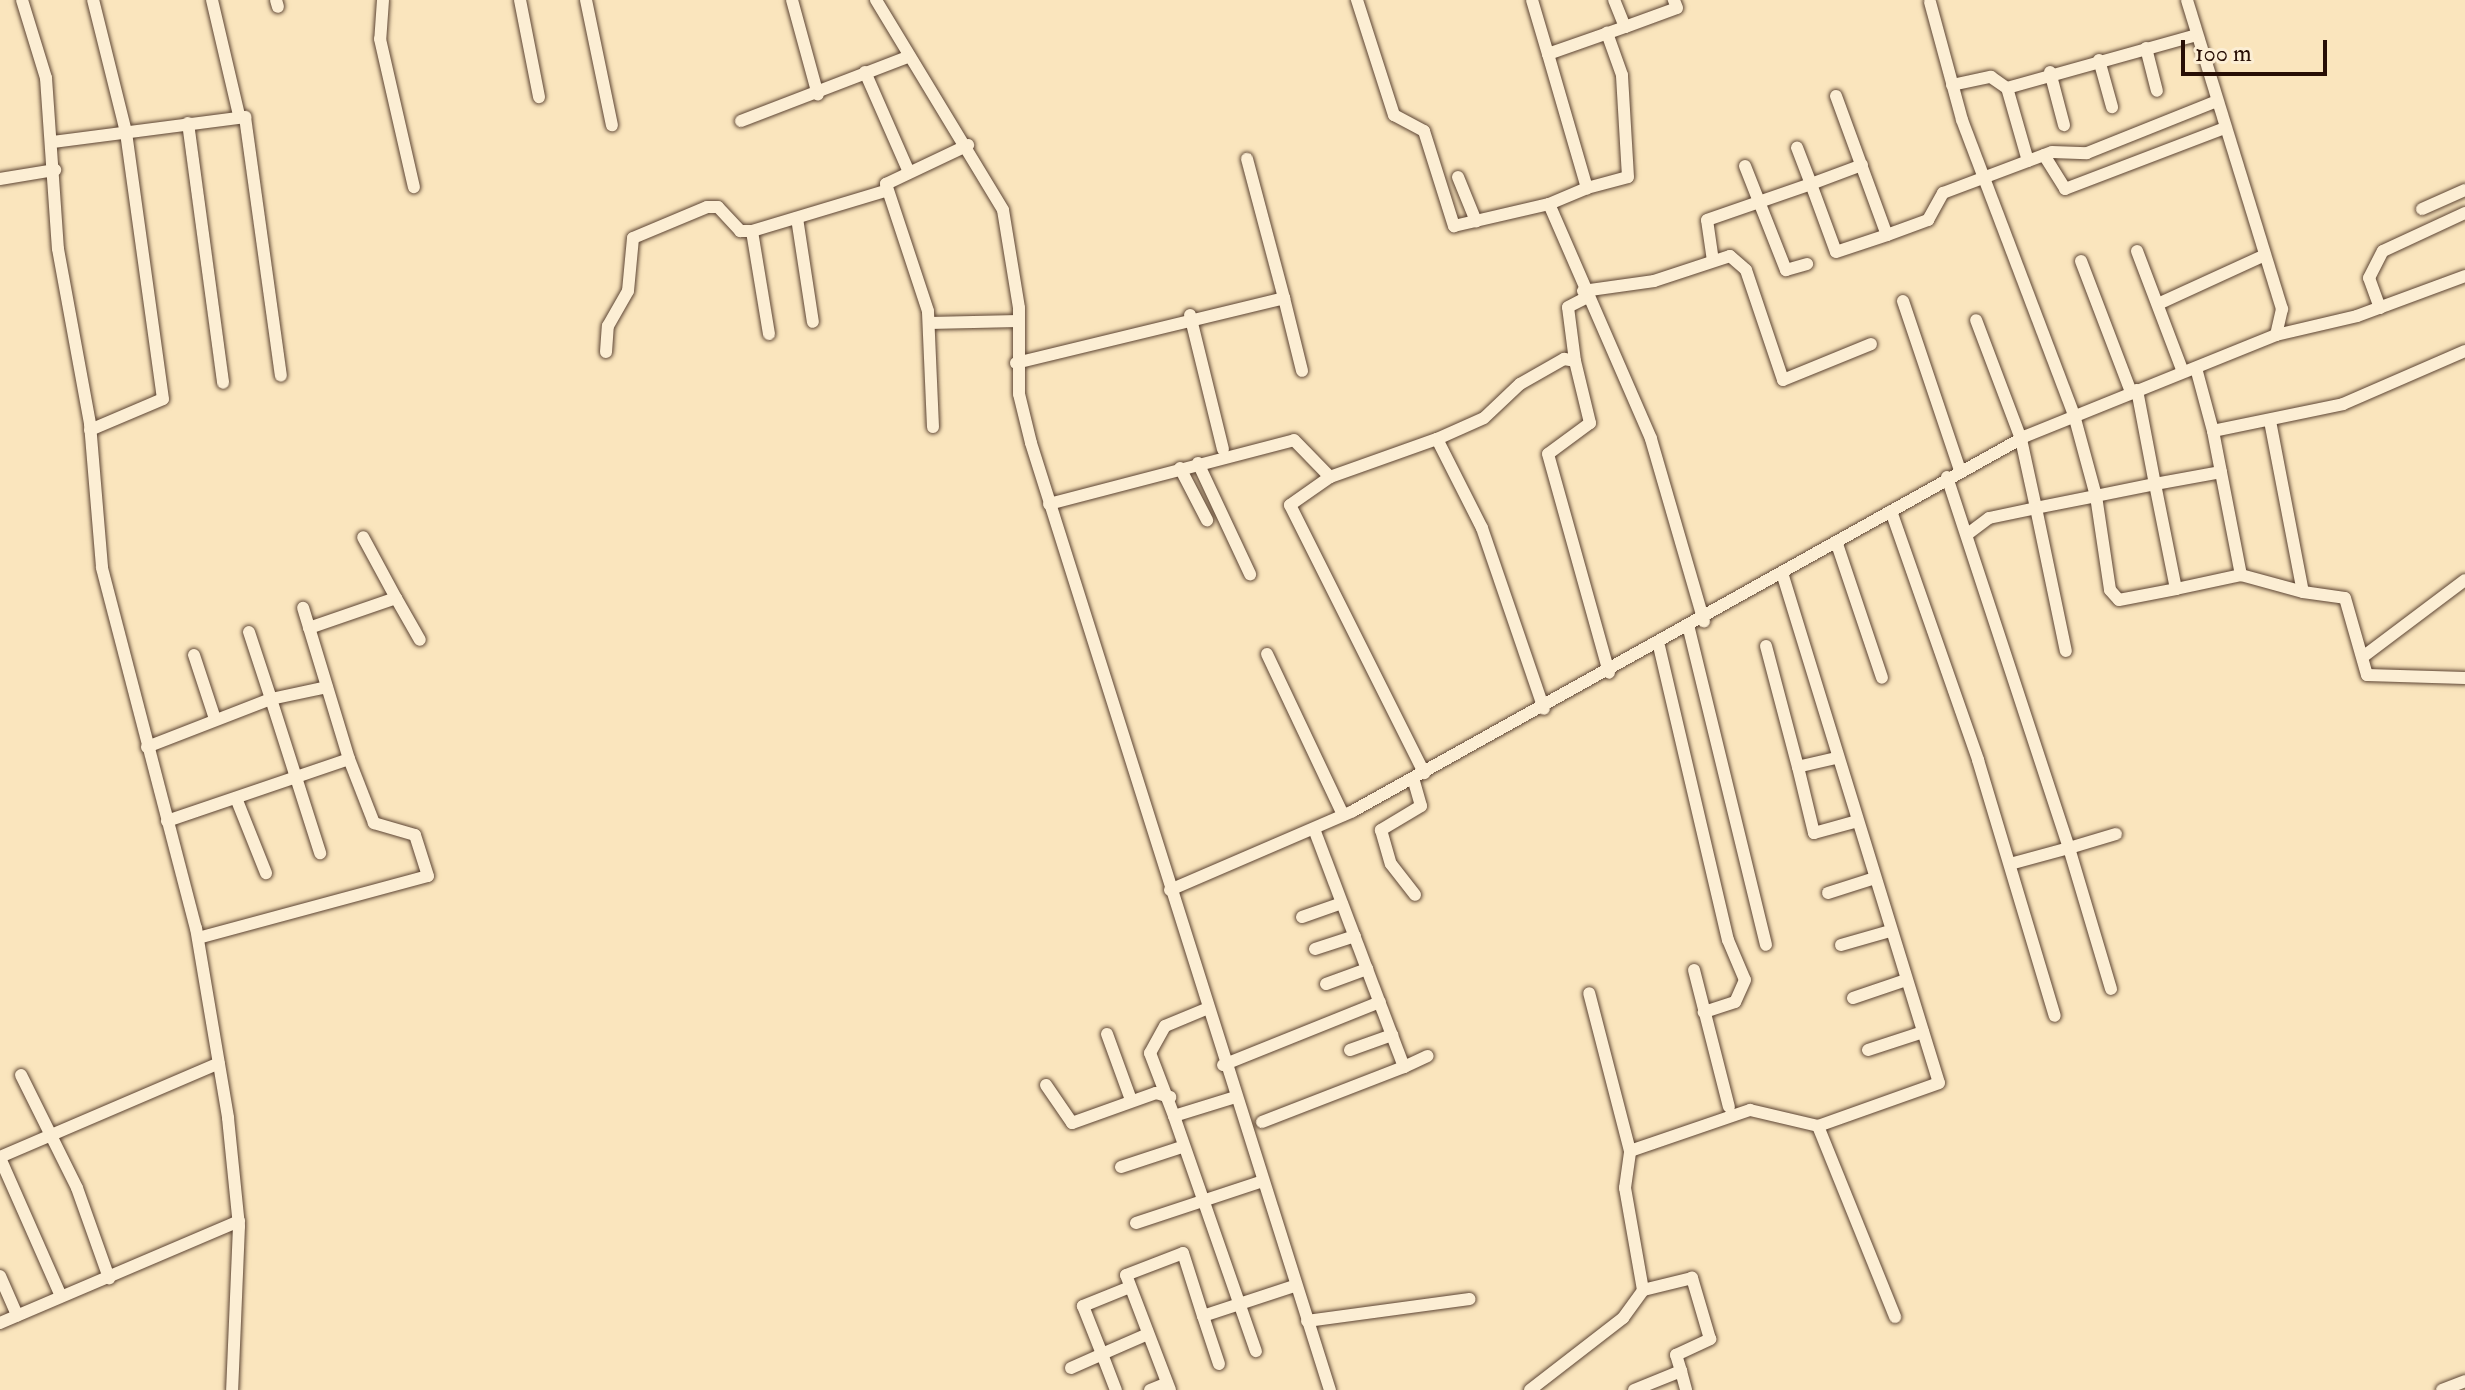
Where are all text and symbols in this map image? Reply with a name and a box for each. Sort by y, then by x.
scale bar [2185,24,2331,74]
text: 100 m [2195,38,2252,69]

